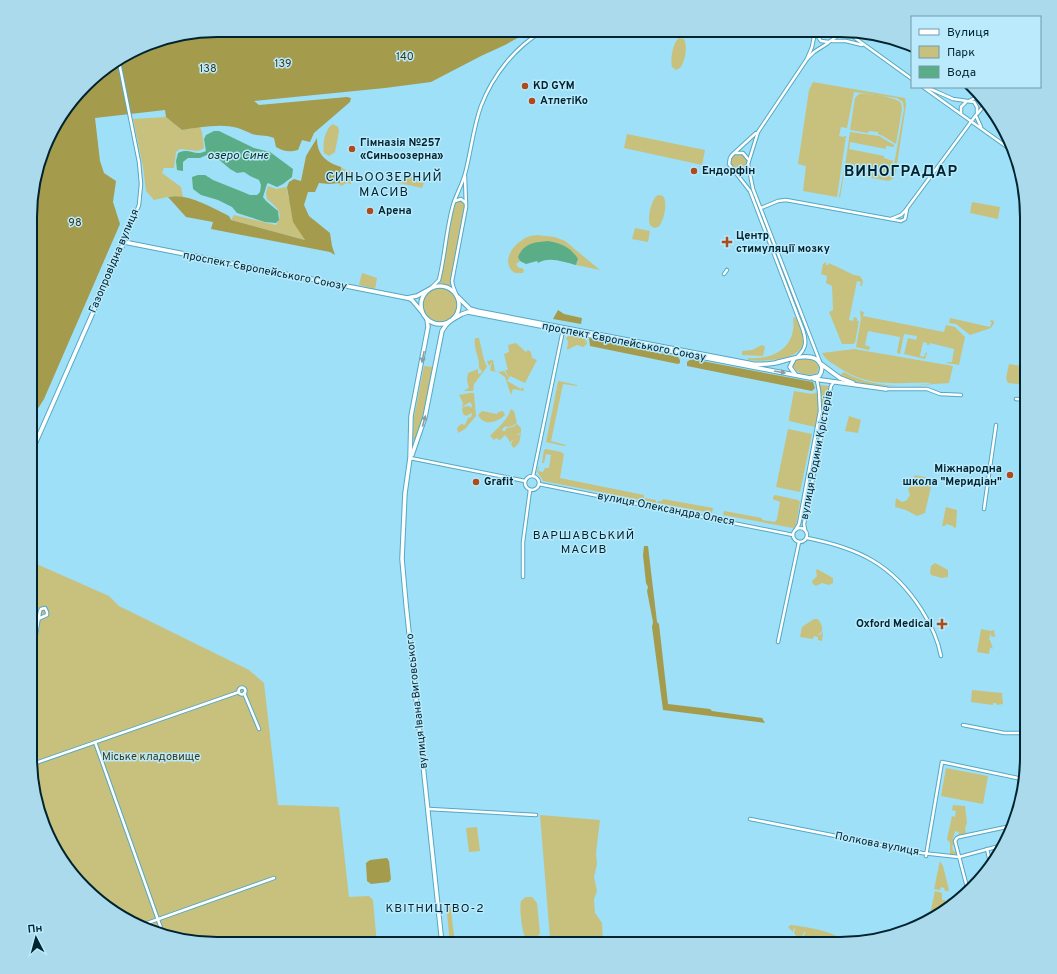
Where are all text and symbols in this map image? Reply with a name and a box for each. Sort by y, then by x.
legend [911,16,1041,88]
text: Вулиця [947,25,989,41]
text: Парк [947,45,975,61]
park label: 140 [396,50,414,64]
park label: 139 [274,57,292,71]
park label: 138 [199,62,217,76]
text: Вода [947,65,976,81]
place label: KD GYM [533,79,575,93]
marker: KD GYM [520,81,530,91]
place label: АтлетіКо [540,94,588,108]
marker: АтлетіКо [527,96,537,106]
place label: Гімназія №257 «Синьоозерна» [360,136,444,163]
marker: Гімназія №257 «Синьоозерна» [347,144,357,154]
water label: озеро Синє [207,148,269,164]
district label: ВИНОГРАДАР [844,163,958,182]
place label: Ендорфін [702,164,755,178]
marker: Ендорфін [689,166,699,176]
district label: СИНЬООЗЕРНИЙ МАСИВ [325,168,443,201]
place label: Арена [378,204,412,218]
marker: Арена [365,206,375,216]
street label: Газопровідна вулиця [86,207,142,315]
park label: 98 [68,216,82,230]
place label: Центр стимуляції мозку [736,229,830,256]
marker: Центр стимуляції мозку [721,236,733,248]
street label: проспект Європейського Союзу [182,248,348,294]
street label: проспект Європейського Союзу [541,319,707,365]
one-way arrow [419,351,425,363]
one-way arrow [774,369,786,375]
street label: вулиця Родини Крістерів [798,389,836,521]
one-way arrow [421,415,427,427]
place label: Міжнародна школа "Меридіан" [903,462,1002,489]
marker: Міжнародна школа "Меридіан" [1005,470,1015,480]
place label: Grafit [484,475,514,489]
marker: Grafit [471,477,481,487]
street label: вулиця Олександра Олеся [596,489,736,529]
district label: ВАРШАВСЬКИЙ МАСИВ [533,528,635,558]
place label: Oxford Medical [856,617,933,631]
marker: Oxford Medical [936,618,948,630]
street label: вулиця Івана Виговського [403,633,431,769]
park label: Міське кладовище [102,750,200,764]
street label: Полкова вулиця [834,829,920,859]
district label: КВІТНИЦТВО-2 [385,901,485,917]
north arrow [16,918,56,958]
text: Пн [27,921,43,937]

